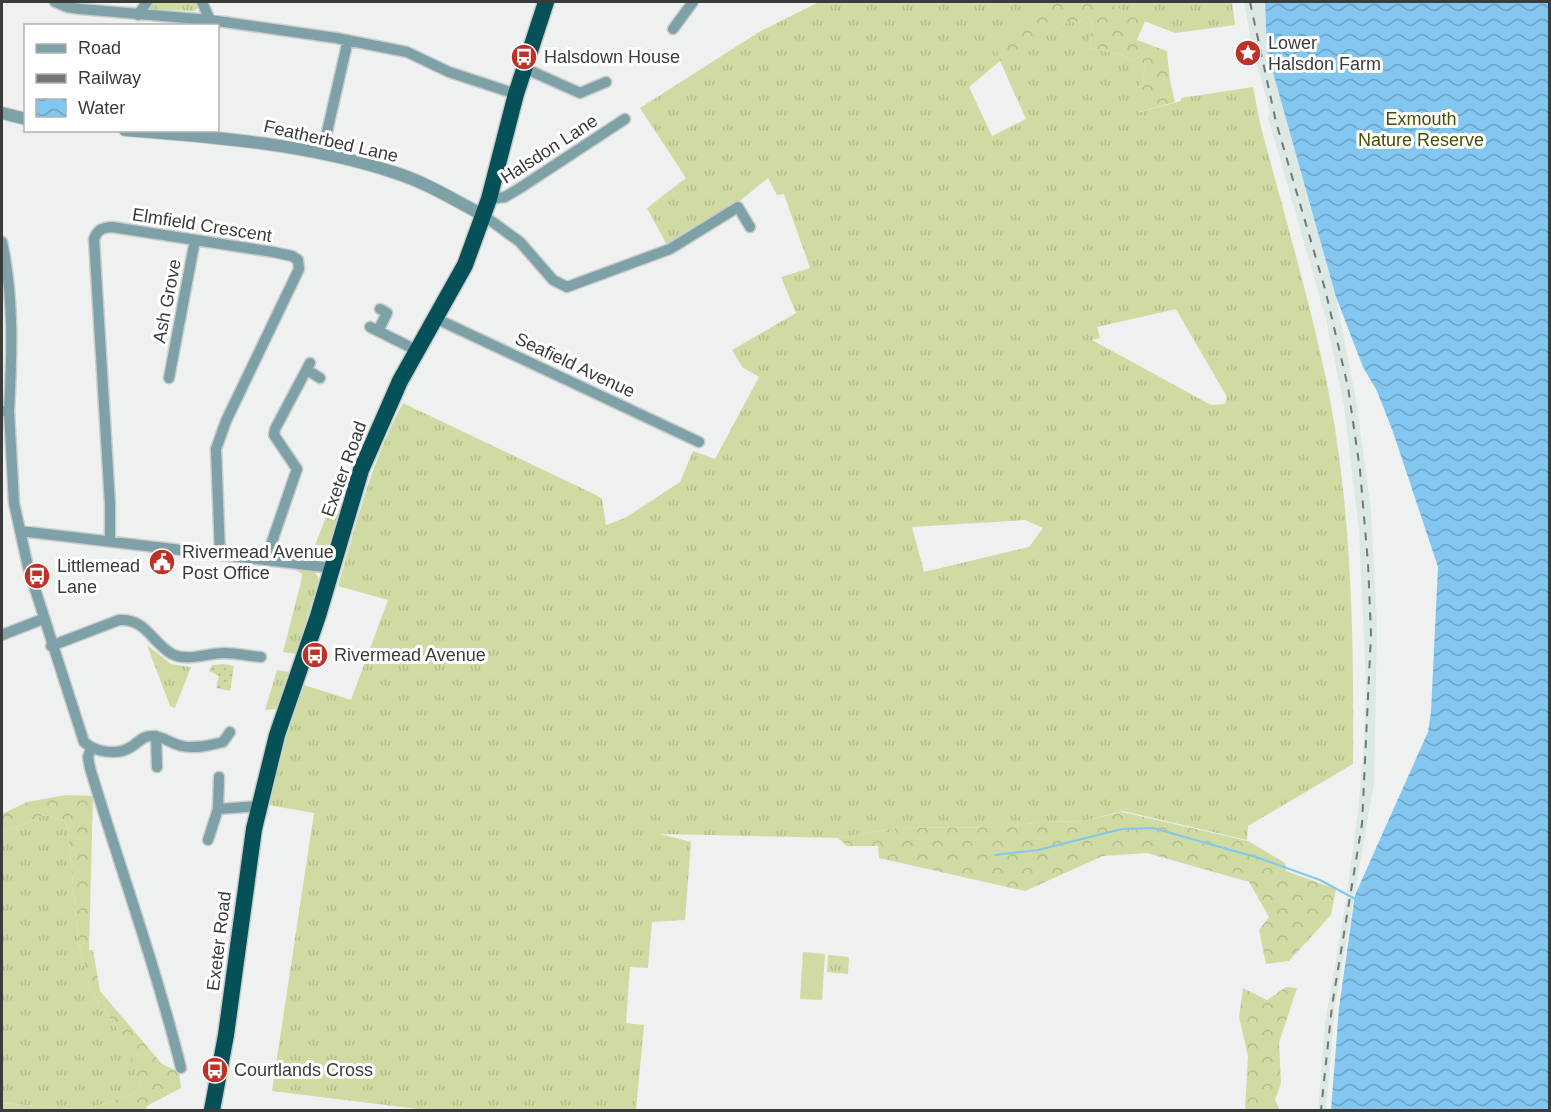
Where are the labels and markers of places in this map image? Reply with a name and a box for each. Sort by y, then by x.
place label: Lower Halsdon Farm [1268,33,1381,74]
place icon: Lower Halsdon Farm [1233,38,1263,68]
bus stop icon: Halsdown House [509,42,539,72]
place label: Halsdown House [544,47,680,67]
place label: Rivermead Avenue Post Office [182,542,334,583]
public building icon: Rivermead Avenue Post Office [147,547,177,577]
place label: Littlemead Lane [57,556,140,597]
bus stop icon: Littlemead Lane [22,561,52,591]
bus stop icon: Rivermead Avenue [300,640,330,670]
place label: Rivermead Avenue [334,645,486,665]
bus stop icon: Courtlands Cross [200,1055,230,1085]
place label: Courtlands Cross [234,1060,373,1080]

